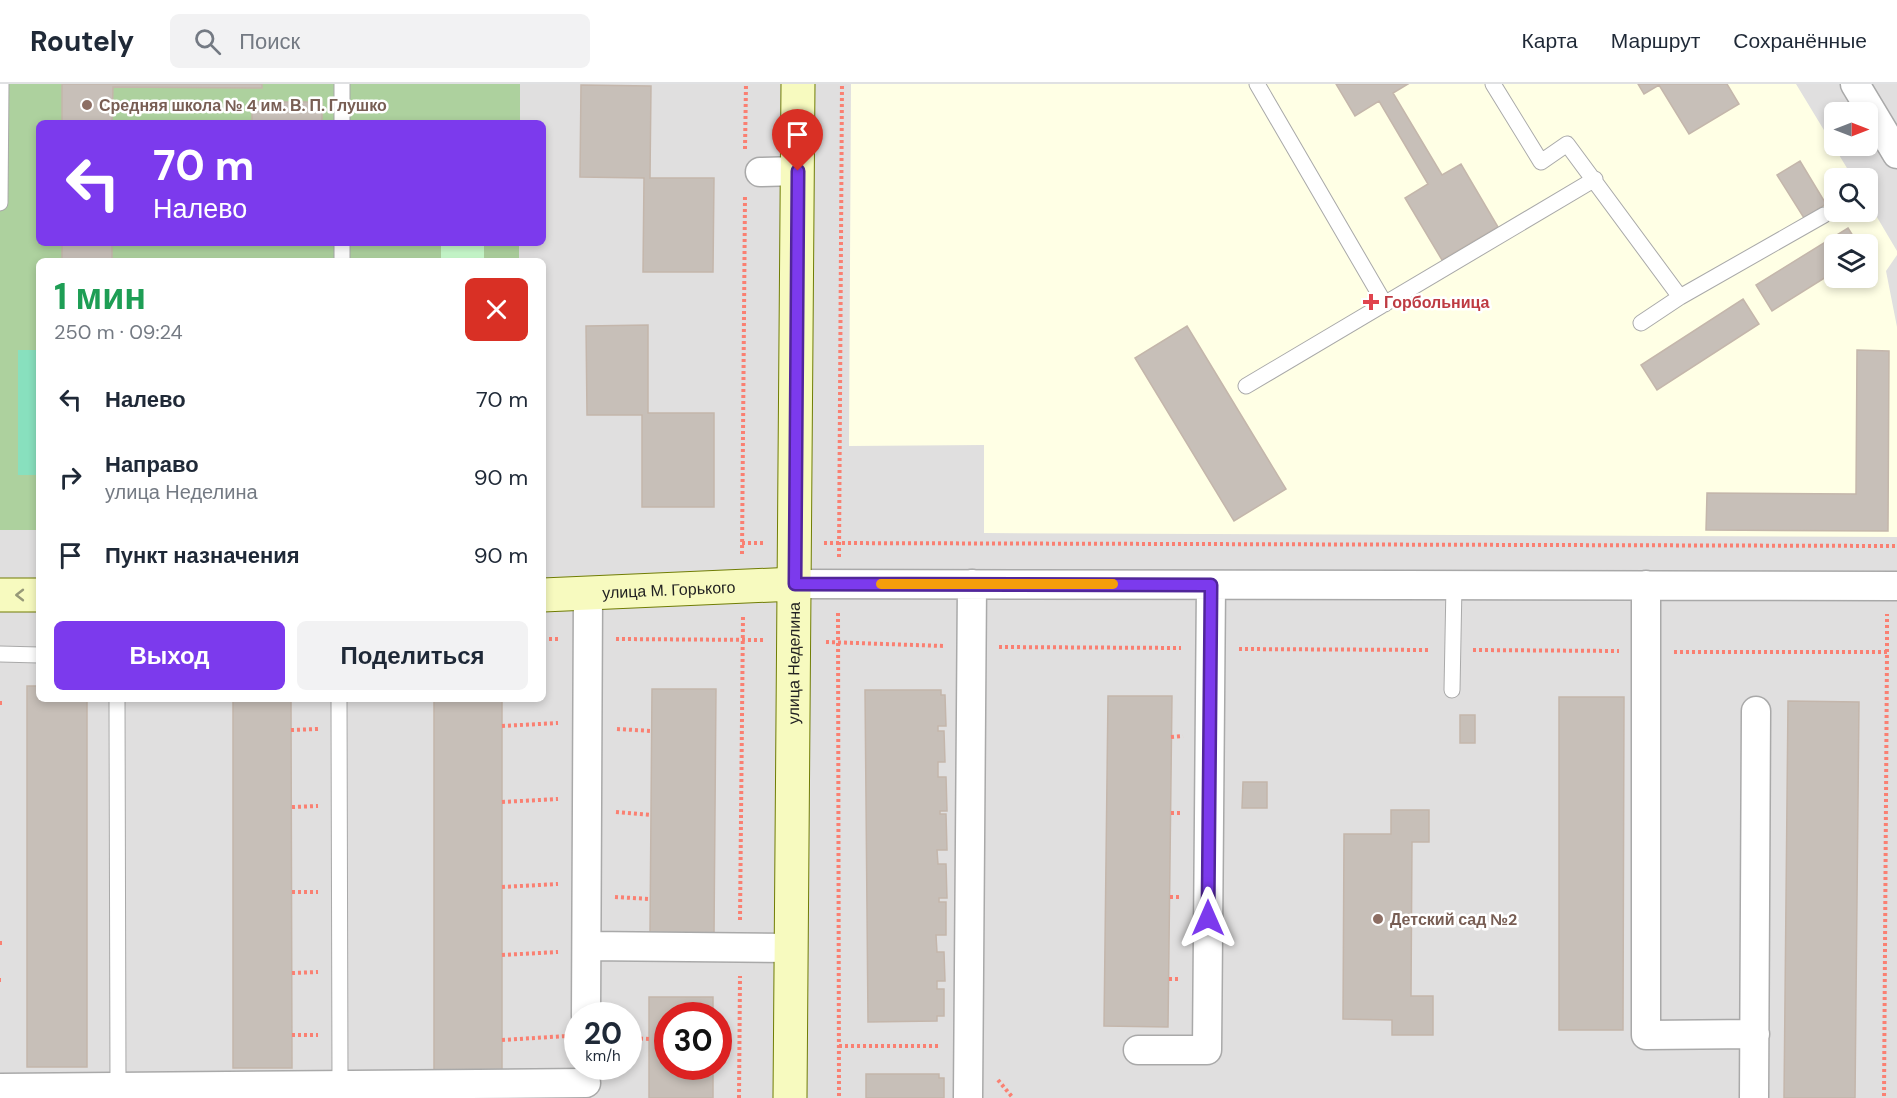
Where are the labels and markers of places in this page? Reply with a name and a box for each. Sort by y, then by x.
place label: Средняя школа № 4 им. В. П. Глушко [99,95,387,116]
marker: Средняя школа № 4 им. В. П. Глушко [80,98,94,112]
pin [772,109,823,171]
place label: Горбольница [1384,292,1490,313]
marker: Горбольница [1362,293,1380,311]
place label: Детский сад №2 [1390,909,1517,930]
marker: Детский сад №2 [1371,912,1385,926]

